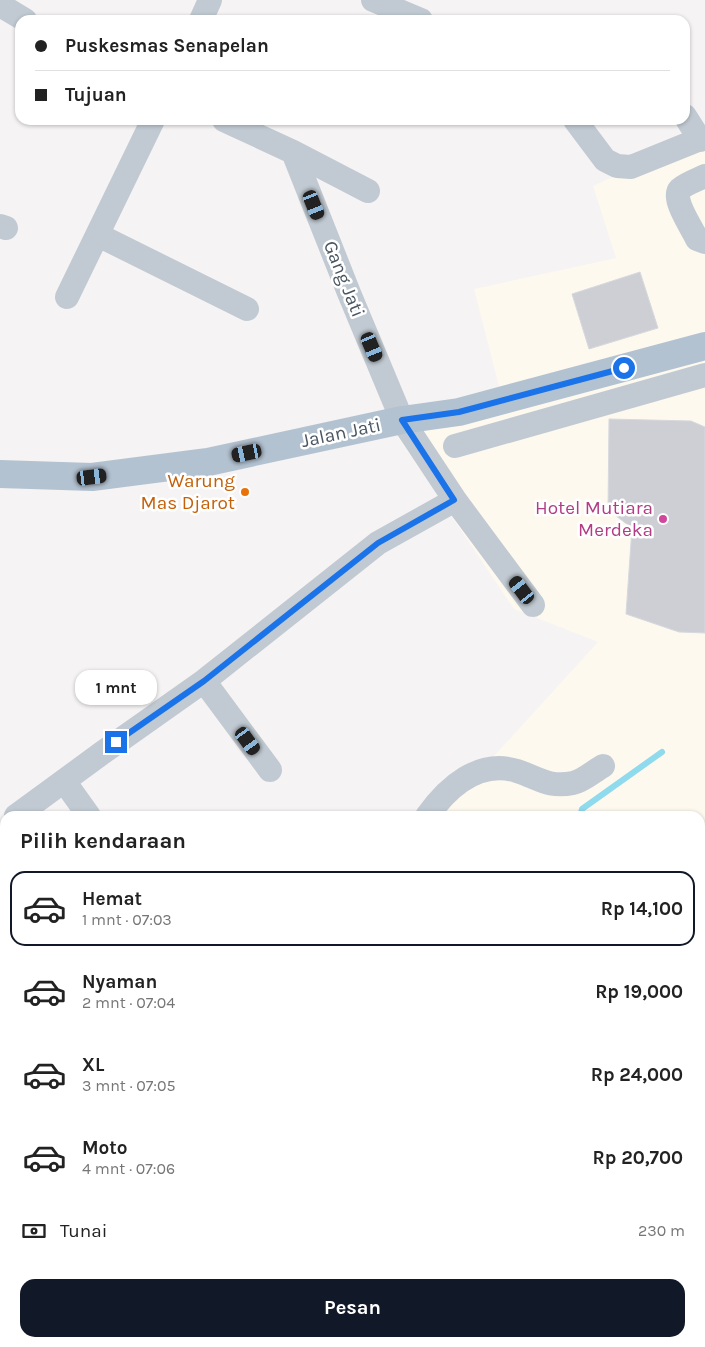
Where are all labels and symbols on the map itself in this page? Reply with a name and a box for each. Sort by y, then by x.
car [301,188,326,222]
street label: Gang Jati [319,238,369,320]
car [359,330,384,364]
route start [613,357,635,379]
street label: Jalan Jati [299,414,383,452]
car [230,443,263,463]
car [76,468,107,486]
place label: Warung Mas Djarot [141,470,235,514]
marker: Warung Mas Djarot [239,486,251,498]
place label: Hotel Mutiara Merdeka [535,497,653,541]
marker: Hotel Mutiara Merdeka [657,513,669,525]
car [506,574,537,606]
callout: 1 mnt [75,670,157,704]
car [233,724,262,758]
route end [105,731,127,753]

